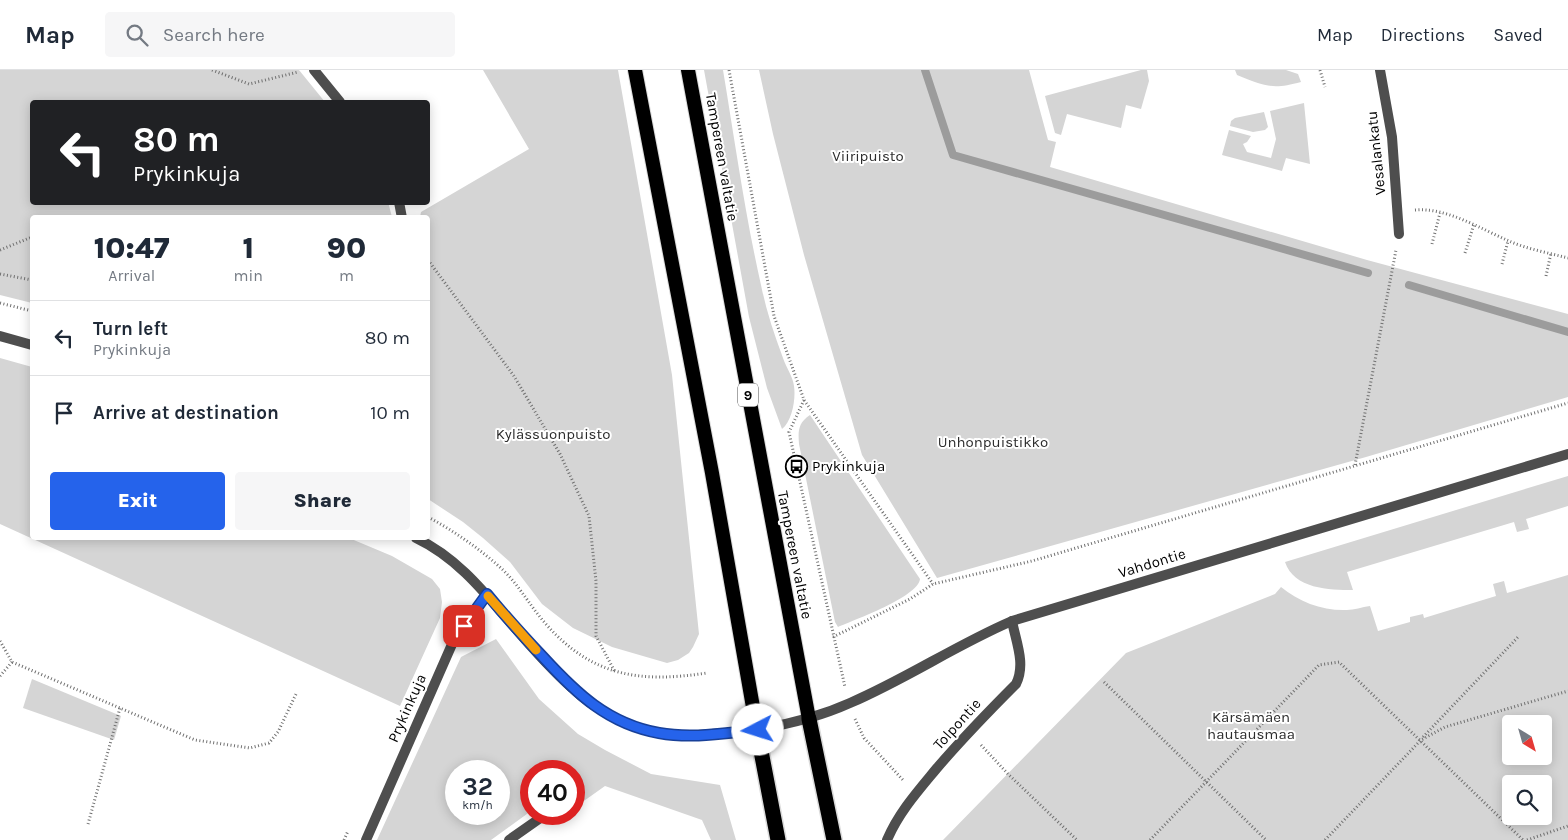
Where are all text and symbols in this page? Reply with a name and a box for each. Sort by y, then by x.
search box [105,12,455,57]
text: Map [25,21,75,49]
icon: search [123,21,151,49]
text: Search here [163,24,265,46]
text: Map [1317,24,1353,46]
text: Directions [1381,24,1465,46]
text: Saved [1493,24,1543,46]
street label: Tampereen valtatie [702,91,742,223]
street label: Vesalankatu [1363,110,1389,196]
text: 80 m [133,119,220,160]
icon: left [50,120,115,185]
park label: Viiripuisto [832,147,904,165]
text: Prykinkuja [133,161,240,187]
text: 10:47 [94,230,170,266]
text: 1 [242,230,254,266]
text: 90 [327,230,366,266]
text: Arrival [108,266,155,285]
text: min [233,266,263,285]
text: m [339,266,354,285]
text: Turn left [93,318,168,340]
icon: left [50,324,78,352]
text: 80 m [365,327,410,349]
text: Prykinkuja [93,340,171,359]
road number: 9 [738,384,758,406]
icon: arrive [50,399,78,427]
text: Arrive at destination [93,402,279,424]
text: 10 m [370,402,410,424]
park label: Kylässuonpuisto [496,425,610,443]
park label: Unhonpuistikko [938,433,1048,451]
bus stop icon: Prykinkuja [784,454,808,478]
place label: Prykinkuja [812,457,885,475]
button: Exit [50,472,225,530]
button: Share [235,472,410,530]
street label: Tampereen valtatie [774,489,816,621]
street label: Vahdontie [1116,544,1188,582]
pin [443,605,485,647]
icon: arrive [450,612,478,640]
street label: Prykinkuja [384,671,430,745]
street label: Tolpontie [929,695,985,753]
position arrow [731,703,783,755]
park label: Kärsämäen hautausmaa [1207,708,1295,743]
north arrow [1502,715,1552,765]
map controls [1502,715,1552,825]
speed limit sign: 40 [520,760,585,825]
text: 32 [462,772,493,801]
button: search [1502,775,1552,825]
text: km/h [462,798,493,812]

